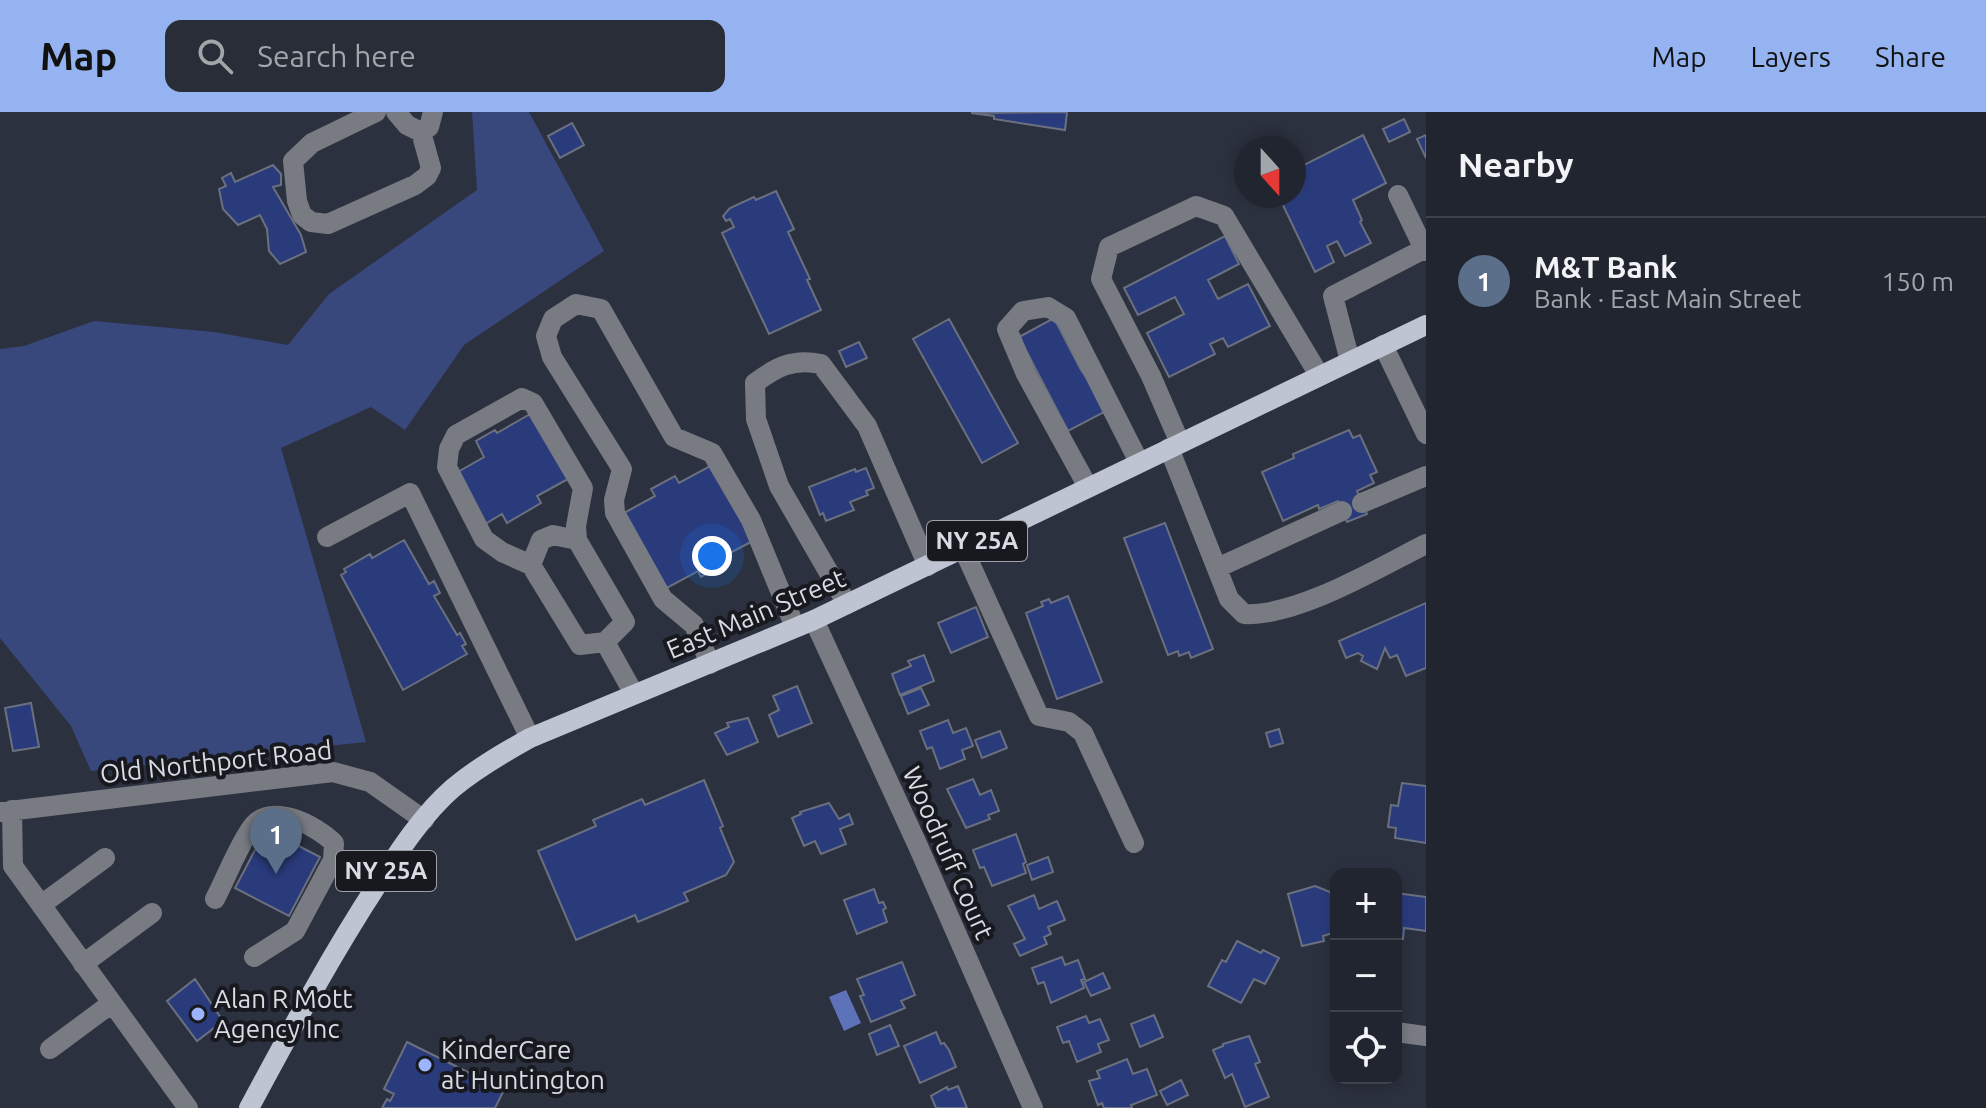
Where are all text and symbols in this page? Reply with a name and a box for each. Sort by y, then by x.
search box [165,20,725,92]
icon: search [193,34,237,78]
text: Map [40,35,117,77]
text: Search here [257,39,416,73]
text: Map [1651,41,1707,72]
text: Layers [1751,41,1831,72]
text: Share [1875,41,1946,72]
north arrow [1234,136,1306,208]
text: Nearby [1458,145,1573,183]
text: M&T Bank [1534,250,1677,284]
text: 1 [1477,267,1491,296]
text: 150 m [1882,267,1954,296]
text: Bank · East Main Street [1534,284,1801,313]
road number: NY 25A [927,521,1027,561]
your location [692,536,732,576]
street label: East Main Street [662,563,849,664]
street label: Old Northport Road [98,735,333,788]
street label: Woodruff Court [897,762,999,944]
pin: 1 [250,808,302,874]
road number: NY 25A [336,851,436,891]
map controls [1330,868,1402,1084]
button: + [1330,868,1402,940]
button: − [1330,940,1402,1012]
place label: Alan R Mott Agency Inc [214,984,352,1043]
marker: Alan R Mott Agency Inc [189,1005,207,1023]
button: locate [1330,1012,1402,1084]
place label: KinderCare at Huntington [441,1035,605,1094]
marker: KinderCare at Huntington [416,1056,434,1074]

